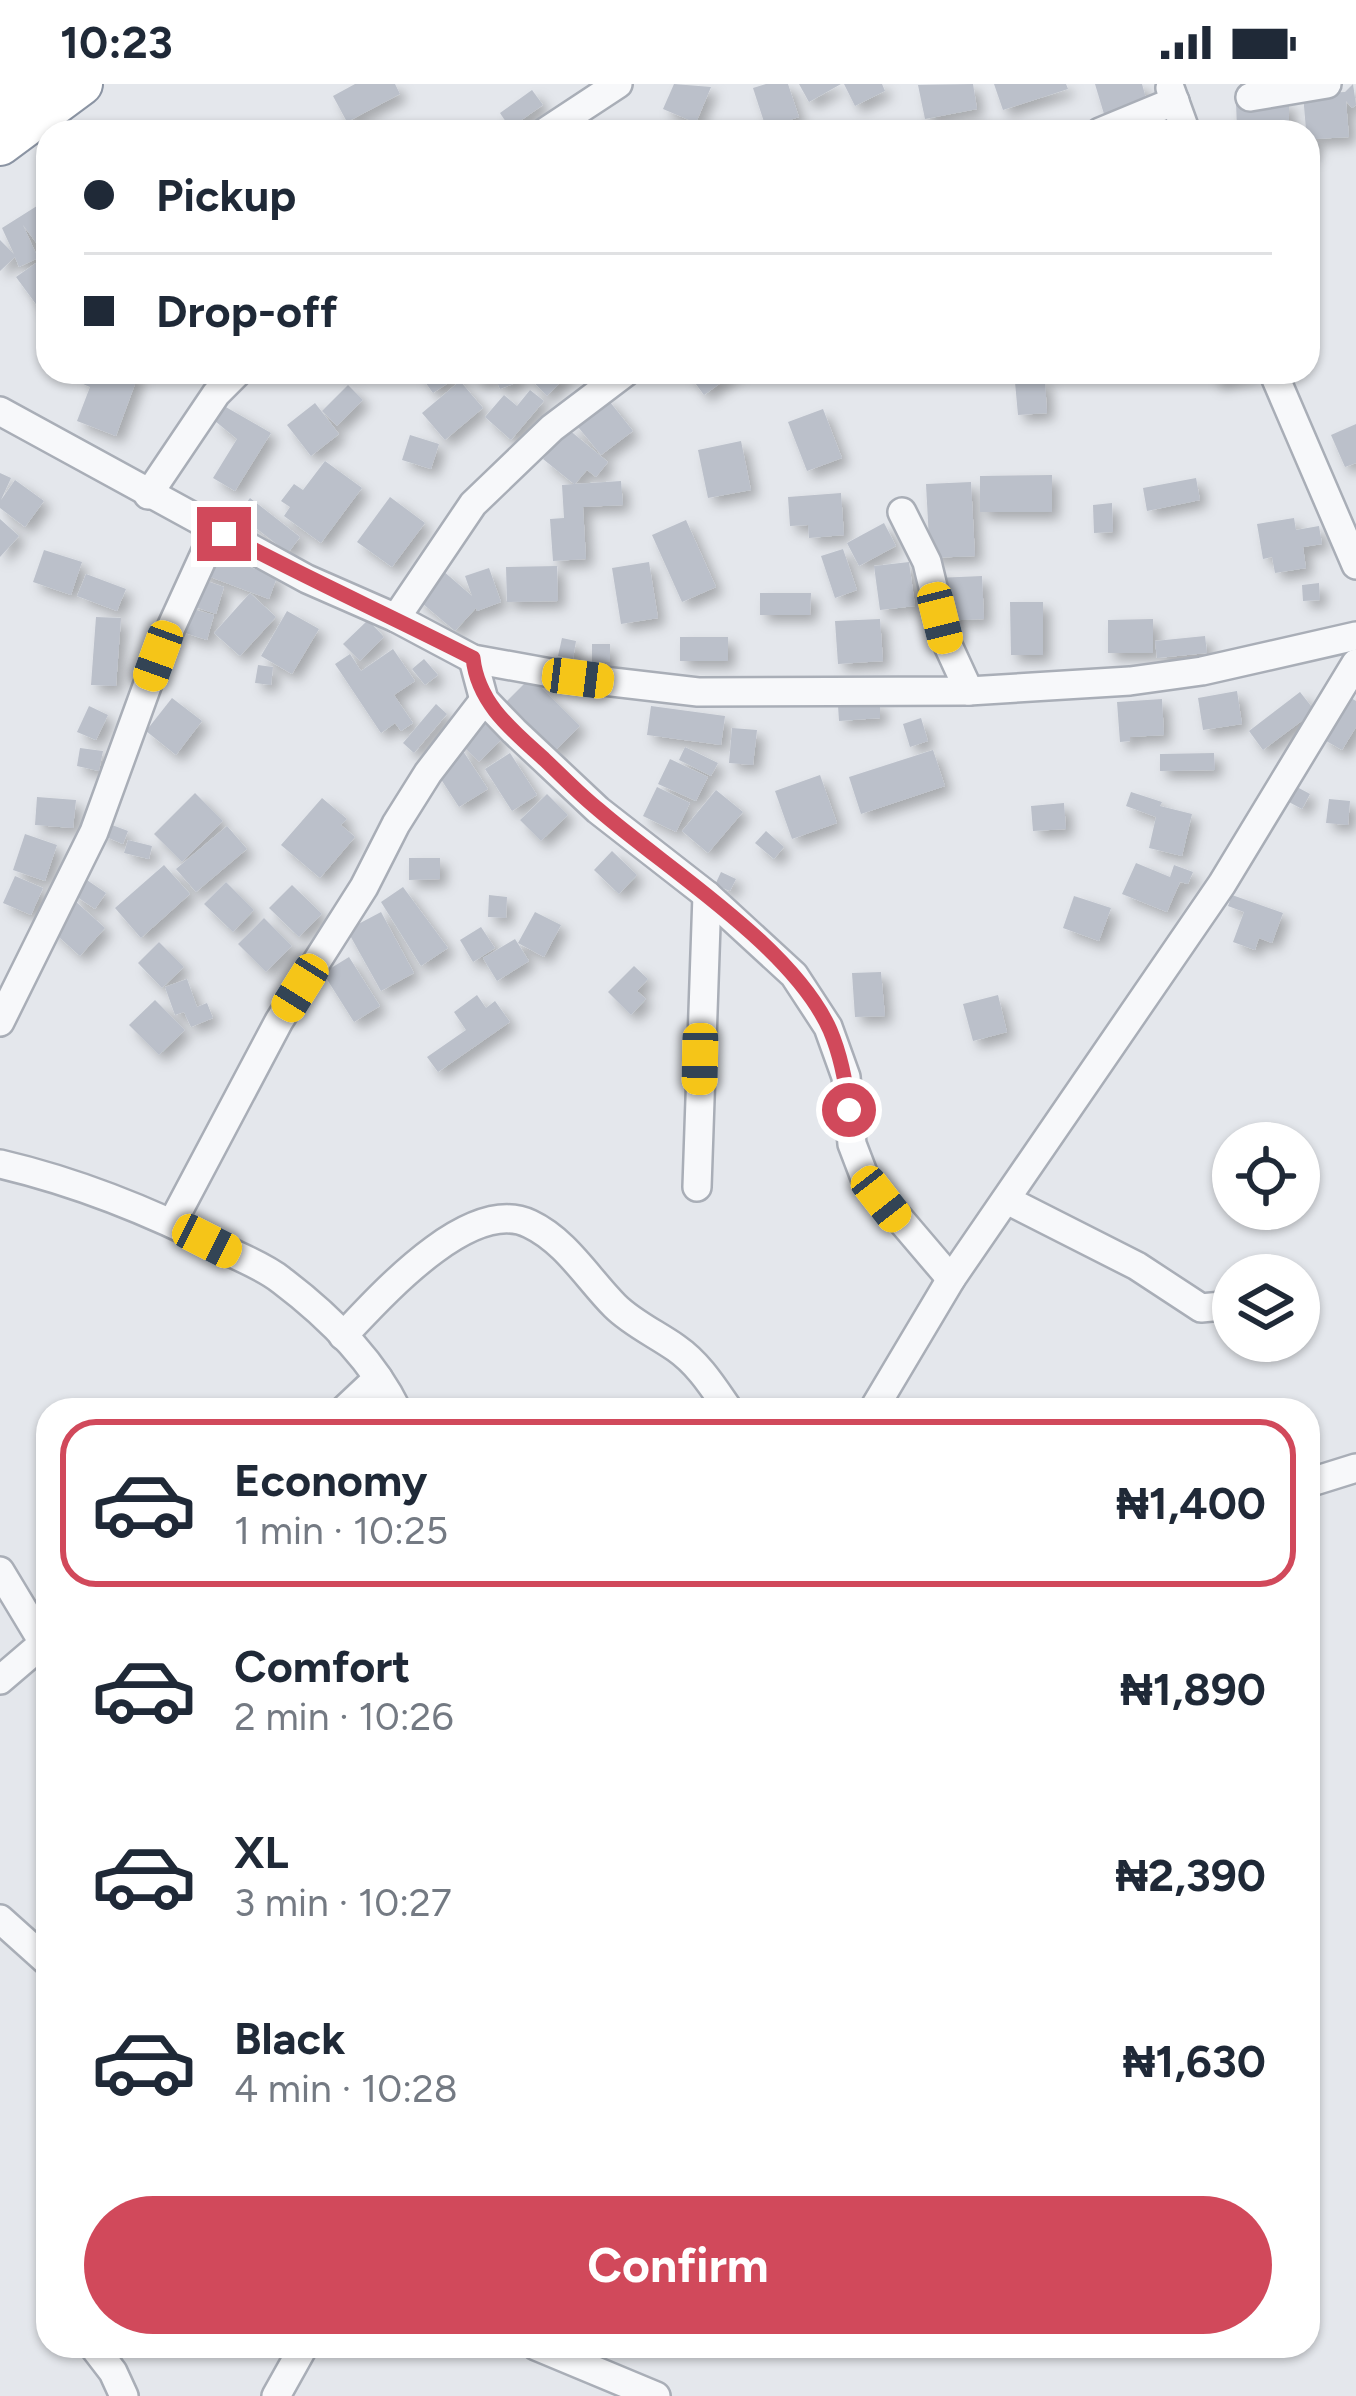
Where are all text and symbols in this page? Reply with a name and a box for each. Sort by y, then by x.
text: 10:23 [60,15,173,69]
text: Pickup [156,168,296,222]
text: Drop-off [156,284,338,338]
route end [197,507,251,561]
car [914,579,966,657]
car [129,616,187,696]
car [540,656,616,700]
car [266,948,334,1028]
car [681,1023,719,1095]
route start [822,1083,876,1137]
map controls [1212,1122,1320,1362]
button: locate [1212,1122,1320,1230]
car [845,1160,917,1238]
car [167,1209,247,1273]
button: layers [1212,1254,1320,1362]
icon: car [90,1449,198,1557]
text: Economy [234,1453,427,1507]
text: ₦1,400 [1116,1476,1266,1530]
text: 1 min · 10:25 [234,1507,448,1554]
icon: car [90,1635,198,1743]
text: Comfort [234,1639,410,1693]
text: ₦1,890 [1120,1662,1266,1716]
text: 2 min · 10:26 [234,1693,453,1740]
icon: car [90,1821,198,1929]
text: XL [234,1825,289,1879]
text: ₦2,390 [1116,1848,1266,1902]
text: 3 min · 10:27 [234,1879,452,1926]
icon: car [90,2007,198,2115]
text: Black [234,2011,345,2065]
text: ₦1,630 [1123,2034,1266,2088]
text: 4 min · 10:28 [234,2065,458,2112]
button: Confirm [84,2196,1272,2334]

